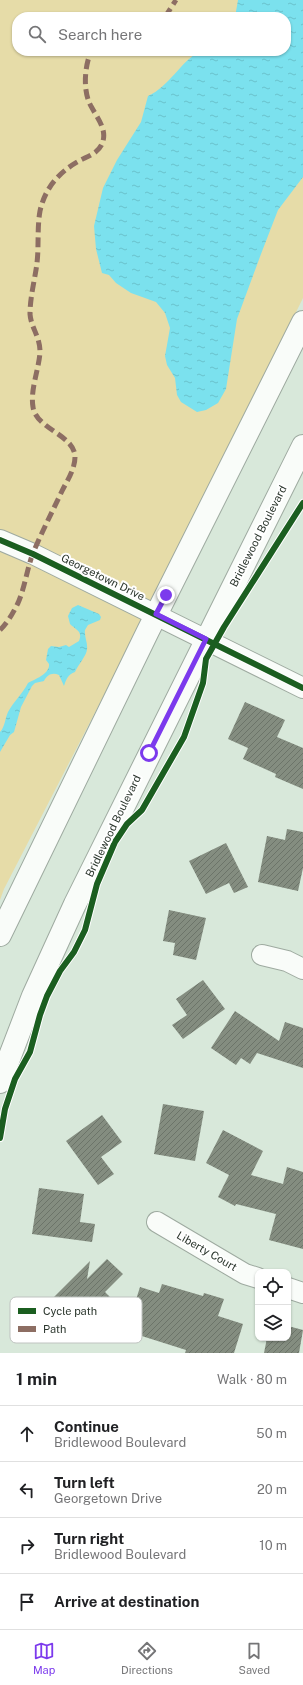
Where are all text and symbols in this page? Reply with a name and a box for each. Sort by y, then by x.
search box [12,12,291,56]
icon: search [26,23,48,45]
text: Search here [58,26,142,43]
street label: Bridlewood Boulevard [227,483,289,589]
street label: Georgetown Drive [59,552,147,602]
route end [157,586,175,604]
route start [140,744,158,762]
street label: Bridlewood Boulevard [83,773,143,879]
street label: Liberty Court [175,1229,239,1273]
map controls [255,1269,291,1341]
button: locate [255,1269,291,1305]
legend [10,1297,142,1343]
text: Cycle path [43,1305,97,1317]
button: layers [255,1305,291,1341]
text: Path [43,1323,66,1335]
text: 1 min [16,1369,57,1389]
text: Walk · 80 m [217,1372,287,1387]
text: Continue [54,1418,119,1435]
icon: ahead [16,1423,38,1445]
text: 50 m [256,1426,287,1441]
text: Bridlewood Boulevard [54,1435,186,1450]
text: Turn left [54,1474,115,1491]
icon: left [16,1479,38,1501]
text: 20 m [257,1482,287,1497]
text: Georgetown Drive [54,1491,162,1506]
text: Turn right [54,1530,124,1547]
icon: right [16,1535,38,1557]
text: 10 m [259,1538,287,1553]
text: Bridlewood Boulevard [54,1547,186,1562]
icon: arrive [16,1591,38,1613]
text: Arrive at destination [54,1593,199,1610]
tab: Map [33,1640,55,1676]
tab: Directions [121,1640,173,1676]
tab: Saved [239,1640,270,1676]

